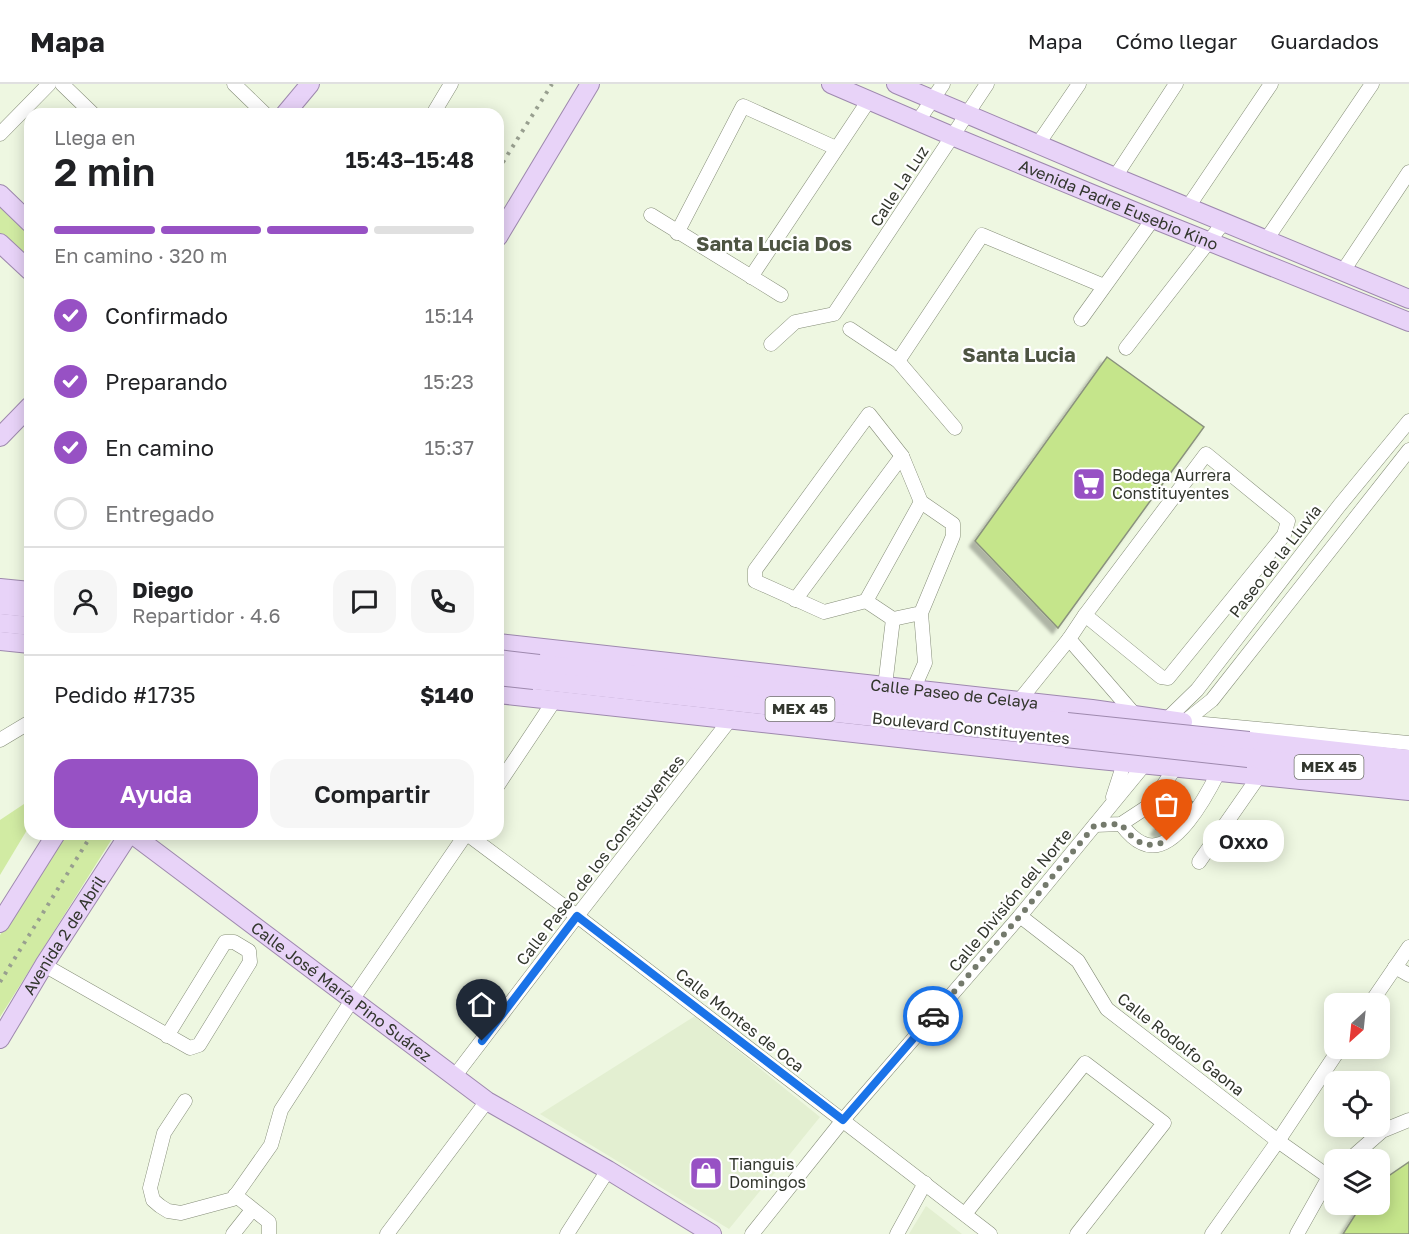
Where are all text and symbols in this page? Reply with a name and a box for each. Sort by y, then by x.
text: Mapa [30,25,105,58]
text: Mapa [1028,28,1083,54]
text: Cómo llegar [1116,28,1237,54]
text: Guardados [1270,28,1379,54]
text: Llega en [54,125,136,149]
street label: Calle La Luz [865,142,933,230]
text: 15:43–15:48 [345,146,474,173]
text: 2 min [54,148,155,195]
street label: Avenida Padre Eusebio Kino [1016,155,1221,254]
district label: Santa Lucia Dos [696,231,852,255]
text: En camino · 320 m [54,243,227,267]
icon: check [54,299,87,332]
text: Confirmado [105,302,228,329]
text: 15:14 [425,303,474,327]
district label: Santa Lucia [962,342,1076,366]
icon: check [54,365,87,398]
text: Preparando [105,368,228,395]
text: 15:23 [423,369,474,393]
icon: check [54,431,87,464]
text: En camino [105,434,214,461]
text: 15:37 [424,435,474,459]
place label: Bodega Aurrera Constituyentes [1112,465,1231,503]
supermarket icon: Bodega Aurrera Constituyentes [1071,466,1107,502]
text: Entregado [105,500,214,527]
street label: Paseo de la Lluvia [1225,500,1325,622]
button: person [54,570,117,633]
button: chat [333,570,396,633]
button: phone [411,570,474,633]
text: Diego [132,576,193,603]
text: Repartidor · 4.6 [132,603,281,627]
street label: Calle Paseo de Celaya [869,674,1039,713]
text: Pedido #1735 [54,681,196,708]
text: $140 [420,681,474,708]
road number: MEX 45 [766,697,834,721]
street label: Boulevard Constituyentes [871,708,1071,748]
street label: Calle Paseo de los Constituyentes [512,751,688,969]
road number: MEX 45 [1294,755,1364,779]
button: Ayuda [54,759,258,828]
button: Compartir [270,759,474,828]
pin [1141,779,1192,841]
icon: bag [1150,788,1183,821]
callout: Oxxo [1203,820,1284,862]
street label: Calle División del Norte [944,824,1076,976]
text: Oxxo [1219,829,1268,853]
street label: Avenida 2 de Abril [19,872,109,998]
street label: Calle José María Pino Suárez [247,917,436,1066]
street label: Calle Montes de Oca [672,964,808,1076]
pin [456,979,507,1041]
courier [903,986,963,1046]
icon: home [465,988,498,1021]
street label: Calle Rodolfo Gaona [1113,988,1249,1100]
north arrow [1324,993,1390,1059]
map controls [1324,993,1390,1215]
icon: car [917,1000,950,1033]
button: locate [1324,1071,1390,1137]
button: layers [1324,1149,1390,1215]
place label: Tianguis Domingos [729,1154,806,1192]
shop icon: Tianguis Domingos [688,1155,724,1191]

